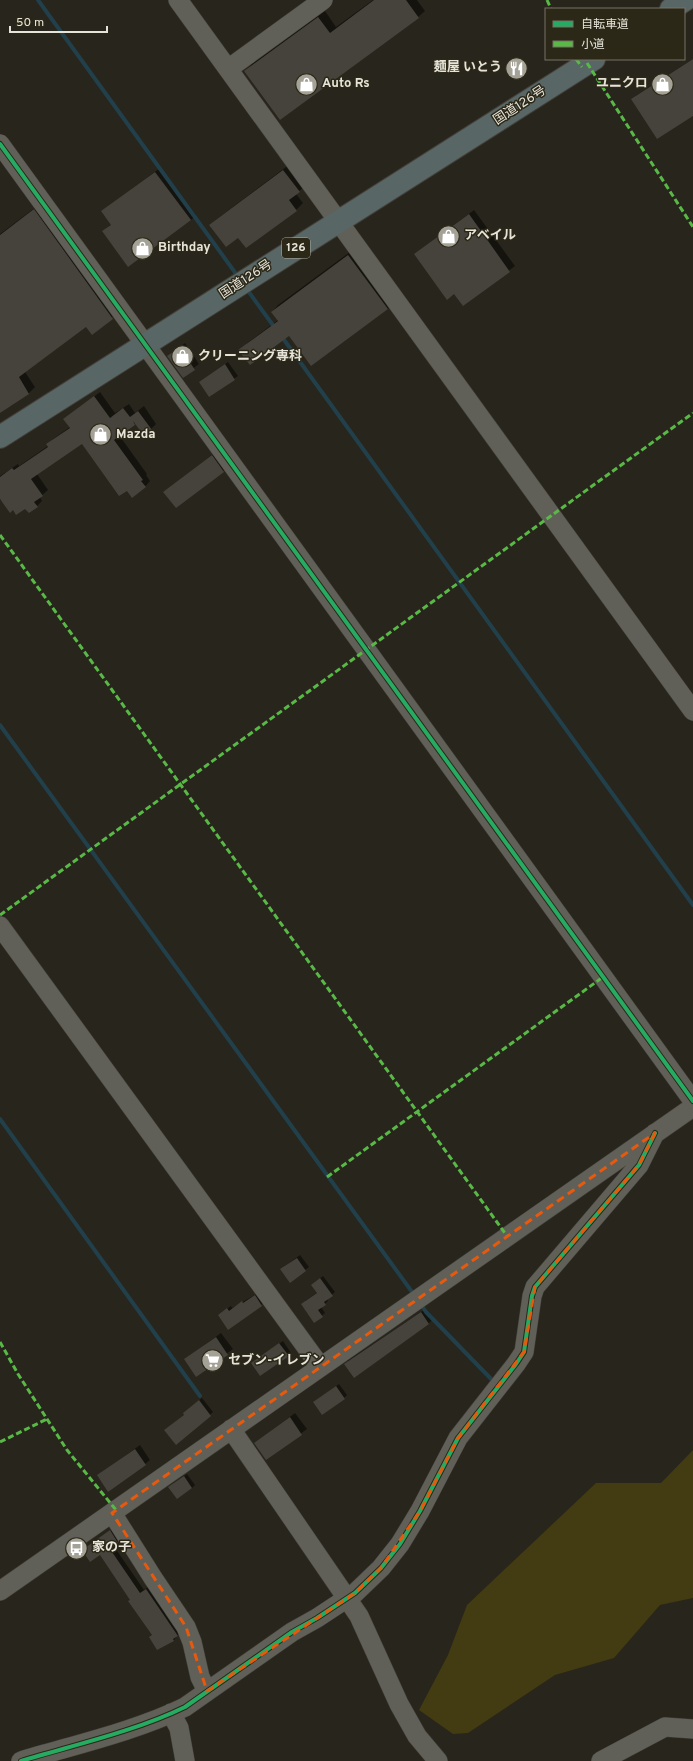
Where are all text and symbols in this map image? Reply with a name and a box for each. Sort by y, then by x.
scale bar [10,8,107,34]
legend [545,8,685,60]
text: 50 m [16,15,44,31]
text: 自転車道 [581,17,629,33]
text: 小道 [581,37,605,53]
restaurant icon: 麺屋 いとう [504,55,530,81]
place label: 麺屋 いとう [434,60,502,76]
shop icon: Auto Rs [294,71,320,97]
shop icon: ユニクロ [650,71,676,97]
place label: Auto Rs [322,76,370,92]
place label: ユニクロ [596,76,648,92]
street label: 国道126号 [491,83,549,129]
shop icon: アベイル [436,223,462,249]
place label: アベイル [464,228,516,244]
shop icon: Birthday [129,235,155,261]
road number: 126 [282,238,310,258]
place label: Birthday [158,240,211,256]
street label: 国道126号 [217,257,275,303]
shop icon: クリーニング専科 [169,344,195,370]
place label: クリーニング専科 [198,348,302,365]
shop icon: Mazda [87,422,113,448]
place label: Mazda [116,427,155,443]
supermarket icon: セブン-イレブン [199,1348,225,1374]
place label: セブン-イレブン [228,1352,324,1369]
bus stop icon: 家の子 [64,1535,90,1561]
place label: 家の子 [92,1540,131,1556]

